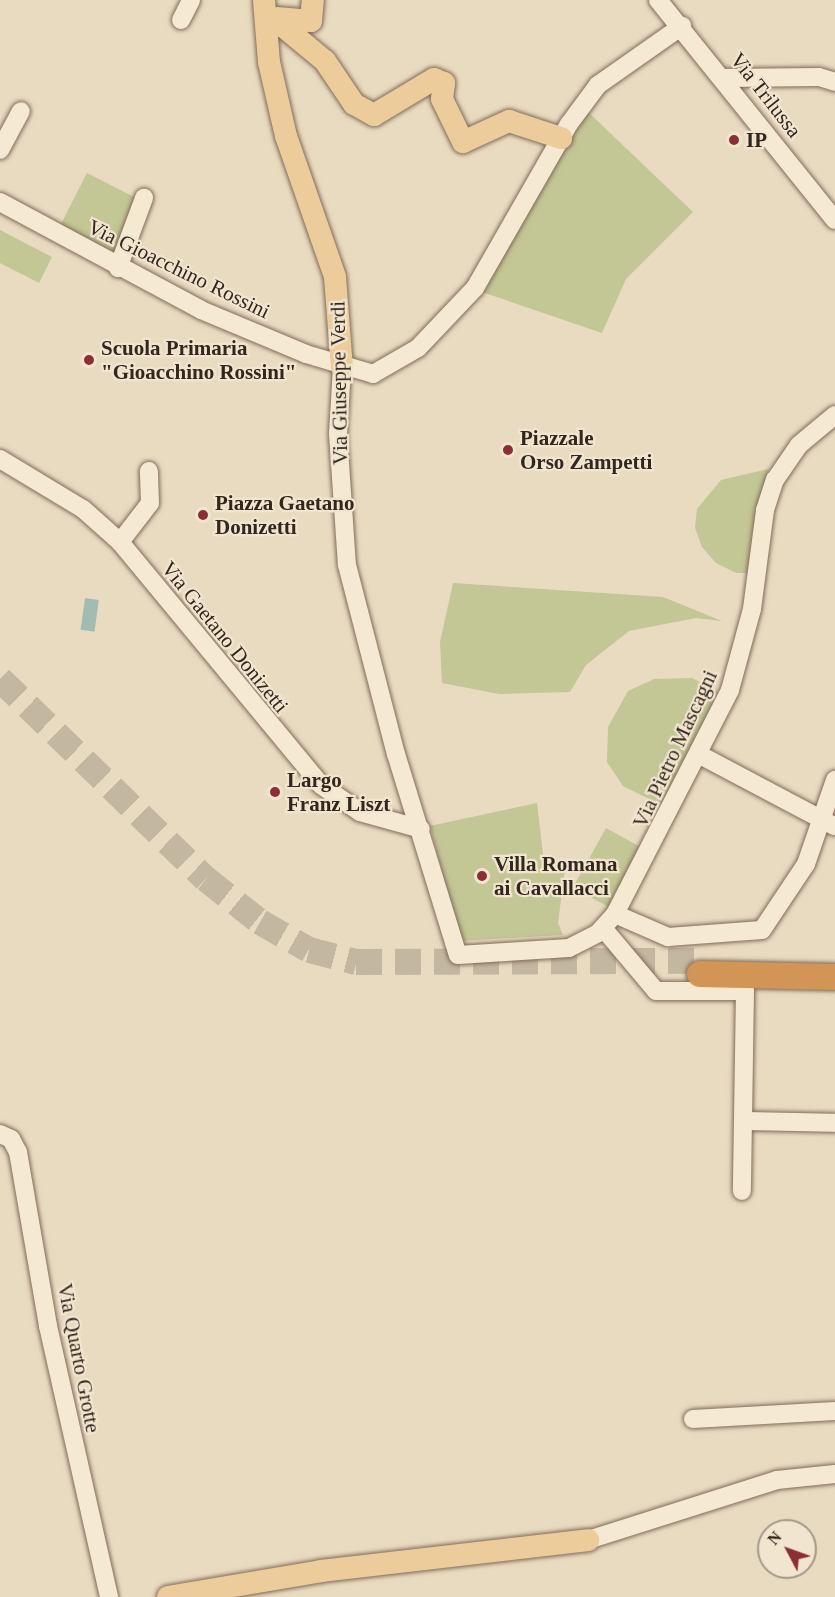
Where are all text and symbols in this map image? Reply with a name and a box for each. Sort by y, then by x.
street label: Via Trilussa [725,47,807,143]
place label: IP [746,127,767,153]
marker: IP [727,133,741,147]
street label: Via Gioacchino Rossini [84,214,274,324]
street label: Via Giuseppe Verdi [325,301,353,465]
place label: Scuola Primaria "Gioacchino Rossini" [101,335,296,385]
marker: Scuola Primaria "Gioacchino Rossini" [82,353,96,367]
place label: Piazzale Orso Zampetti [520,425,652,475]
marker: Piazzale Orso Zampetti [501,443,515,457]
place label: Piazza Gaetano Donizetti [215,490,354,540]
marker: Piazza Gaetano Donizetti [196,508,210,522]
street label: Via Gaetano Donizetti [156,556,294,718]
street label: Via Pietro Mascagni [627,666,723,832]
place label: Largo Franz Liszt [287,767,390,817]
marker: Largo Franz Liszt [268,785,282,799]
place label: Villa Romana ai Cavallacci [494,851,617,901]
marker: Villa Romana ai Cavallacci [475,869,489,883]
street label: Via Quarto Grotte [52,1281,106,1435]
north arrow [757,1519,817,1579]
text: N [764,1528,785,1548]

